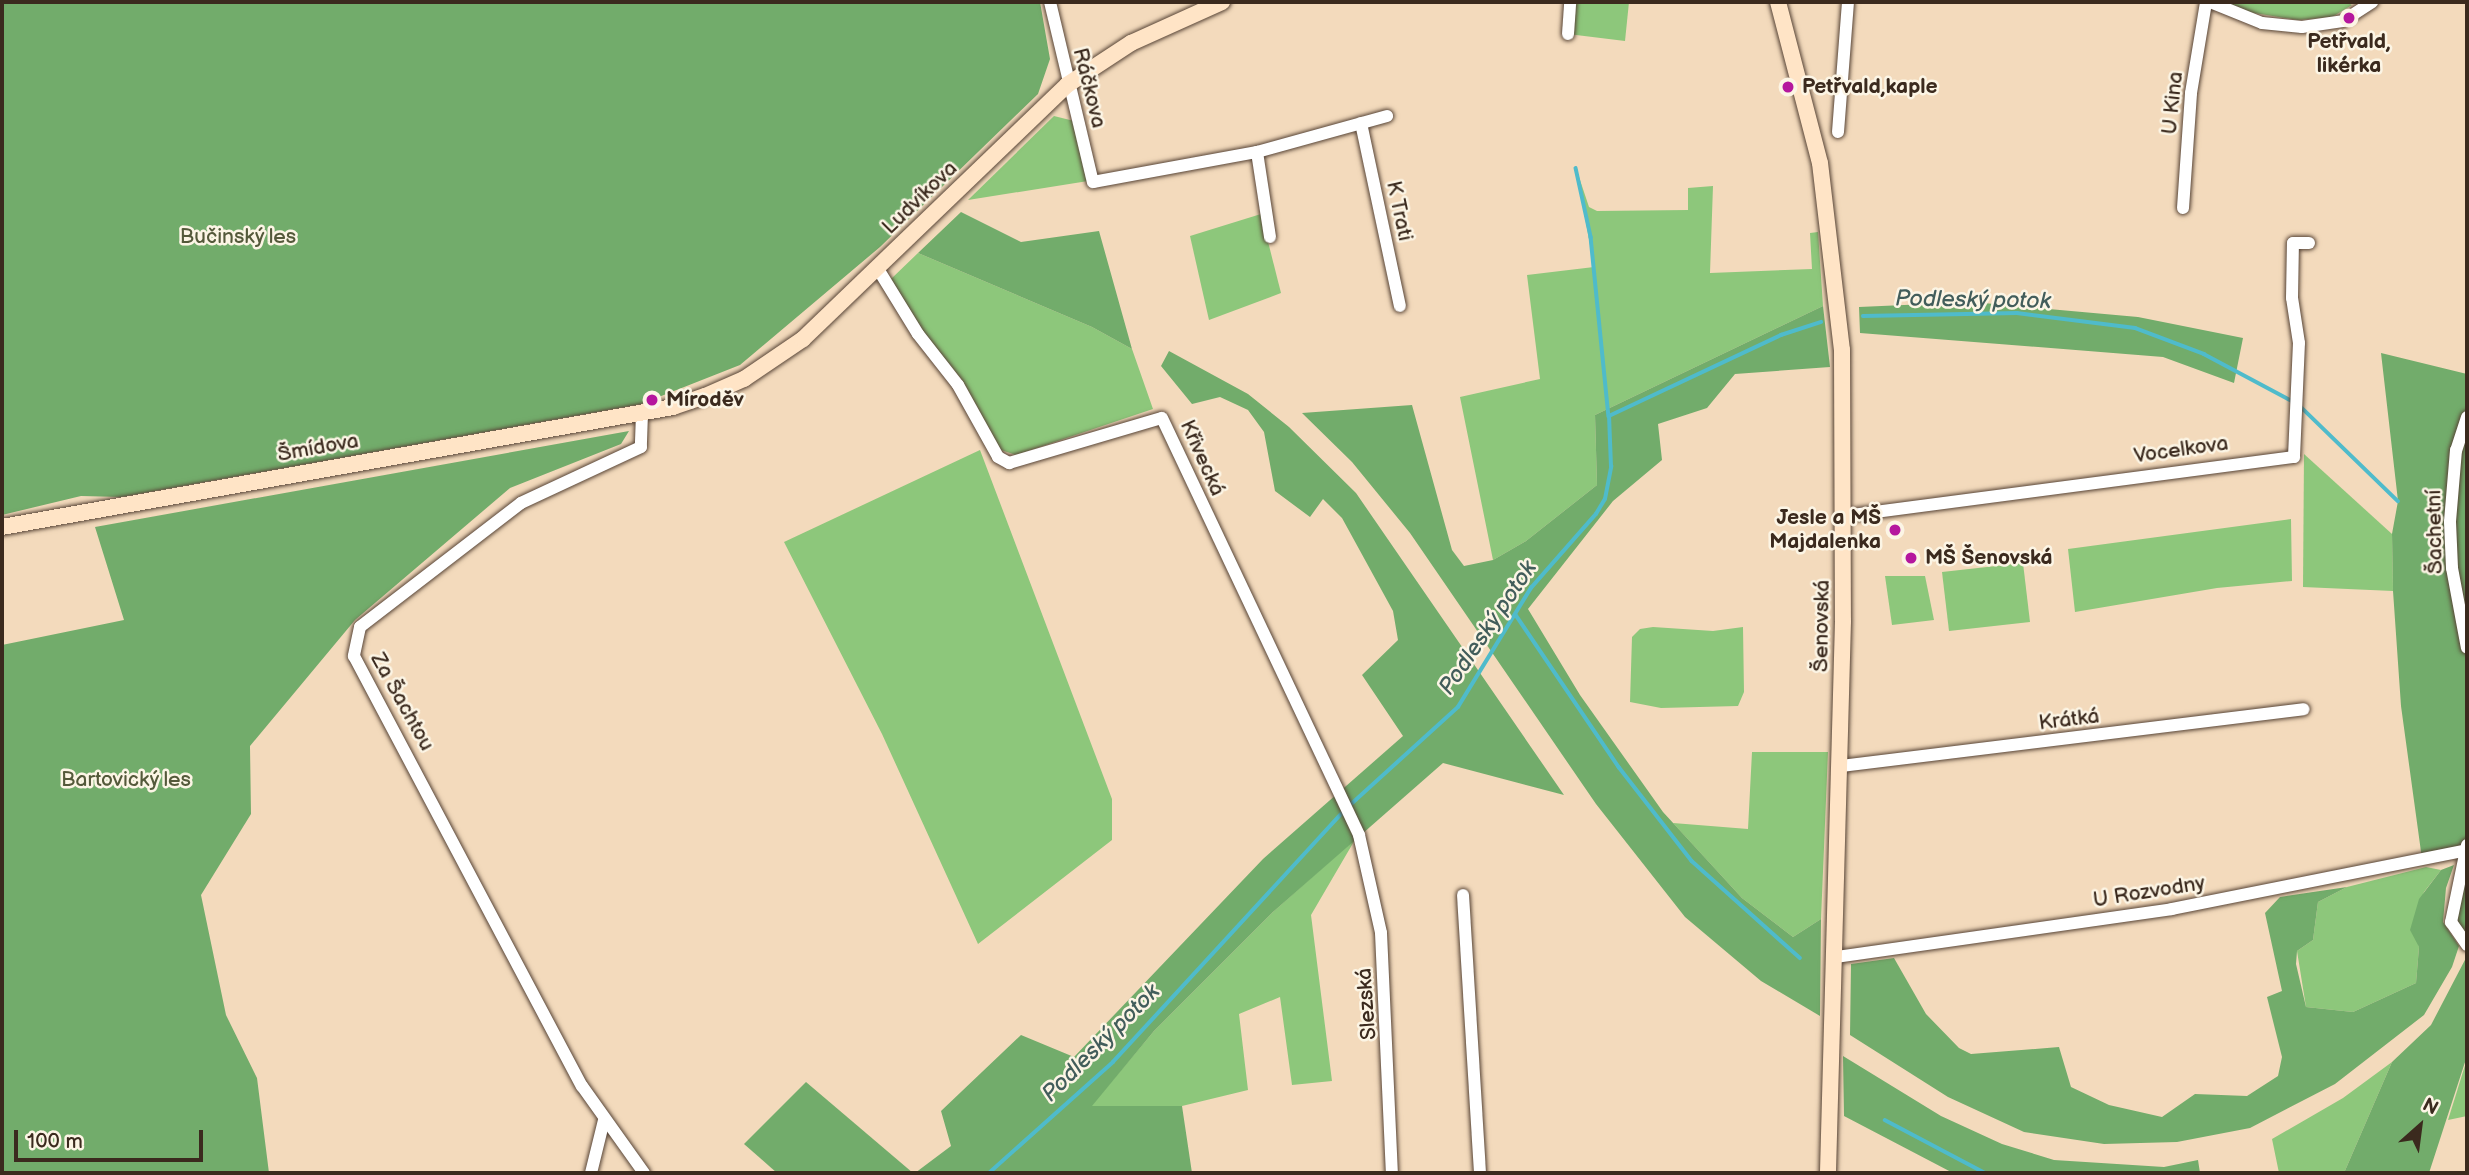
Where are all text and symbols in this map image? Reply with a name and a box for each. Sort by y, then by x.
marker: Petřvald, likérka [2341,10,2357,26]
place label: Petřvald, likérka [2307,29,2391,79]
street label: Ráčkova [1067,45,1111,131]
street label: U Kina [2157,70,2189,136]
place label: Petřvald,kaple [1802,74,1938,100]
marker: Petřvald,kaple [1780,79,1796,95]
street label: Ludvíkova [877,156,963,240]
street label: K Trati [1380,178,1418,244]
park label: Bučinský les [179,224,297,250]
water label: Podleský potok [1894,285,2052,315]
place label: Míroděv [666,387,744,413]
marker: Míroděv [644,392,660,408]
street label: Křivecká [1174,416,1230,500]
street label: Šmídova [275,428,361,468]
street label: Vocelkova [2132,431,2230,469]
street label: Šachetní [2422,490,2448,574]
place label: Jesle a MŠ Majdalenka [1769,505,1881,555]
marker: Jesle a MŠ Majdalenka [1887,522,1903,538]
place label: MŠ Šenovská [1925,545,2053,571]
marker: MŠ Šenovská [1903,550,1919,566]
water label: Podleský potok [1433,555,1543,701]
street label: Šenovská [1809,580,1835,672]
street label: Za Šachtou [365,649,439,755]
street label: Krátká [2037,704,2101,736]
park label: Bartovický les [60,767,192,793]
street label: U Rozvodny [2091,871,2207,913]
street label: Slezská [1352,967,1382,1041]
water label: Podleský potok [1036,978,1166,1108]
north arrow [2385,1091,2455,1161]
text: N [2418,1094,2442,1121]
scale bar [18,1116,206,1160]
text: 100 m [27,1129,83,1154]

